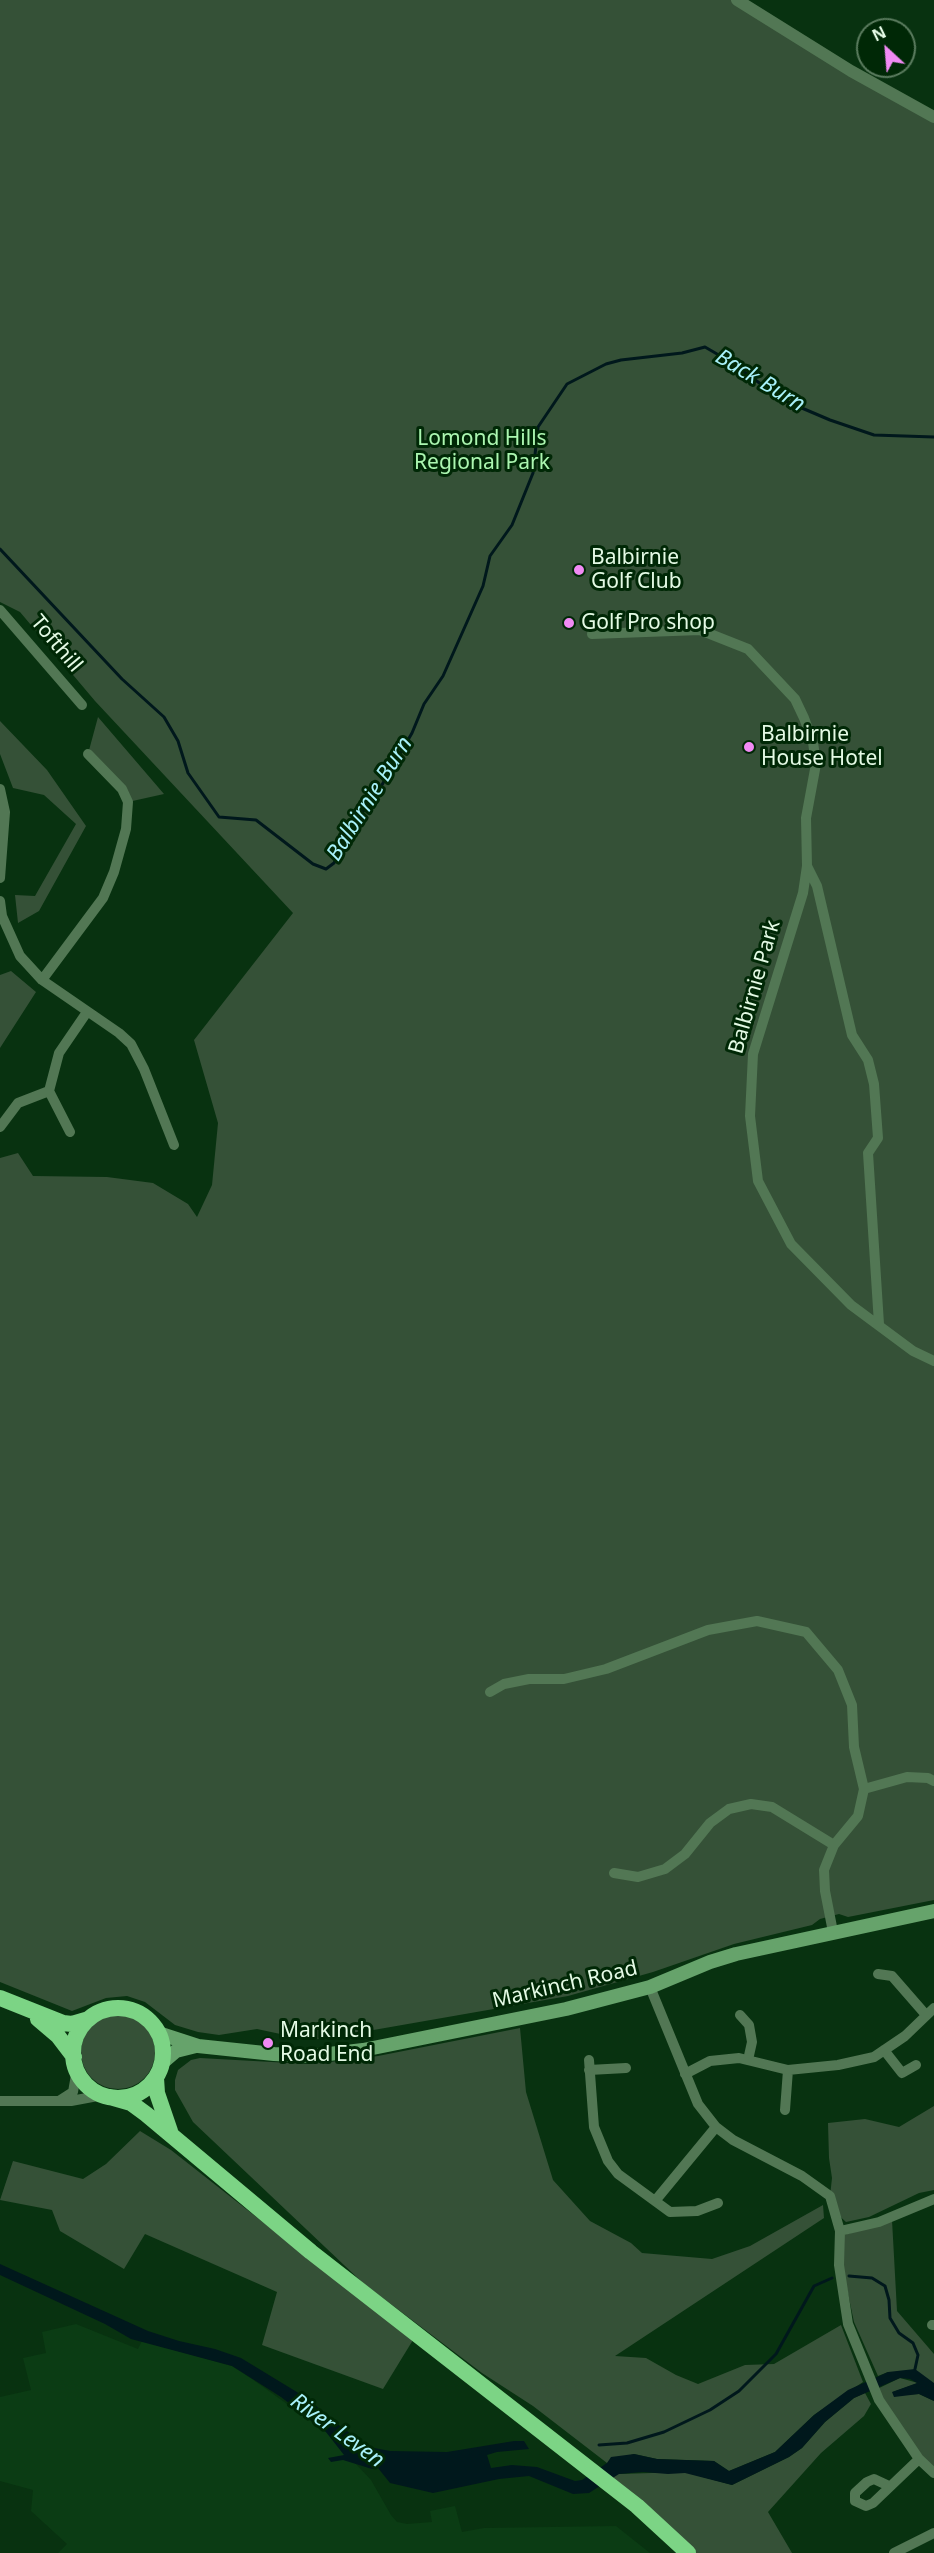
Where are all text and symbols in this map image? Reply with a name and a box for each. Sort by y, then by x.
north arrow [856,18,916,78]
text: N [868,21,890,46]
water label: Back Burn [710,344,810,418]
park label: Lomond Hills Regional Park [414,426,550,476]
place label: Balbirnie Golf Club [591,545,682,595]
marker: Balbirnie Golf Club [572,563,586,577]
street label: Tofthill [25,610,87,678]
place label: Golf Pro shop [581,610,715,636]
marker: Golf Pro shop [562,616,576,630]
place label: Balbirnie House Hotel [761,722,883,772]
water label: Balbirnie Burn [321,732,419,866]
marker: Balbirnie House Hotel [742,740,756,754]
street label: Balbirnie Park [724,917,786,1057]
street label: Markinch Road [490,1956,640,2014]
place label: Markinch Road End [280,2018,373,2068]
marker: Markinch Road End [261,2036,275,2050]
water label: River Leven [285,2388,389,2474]

